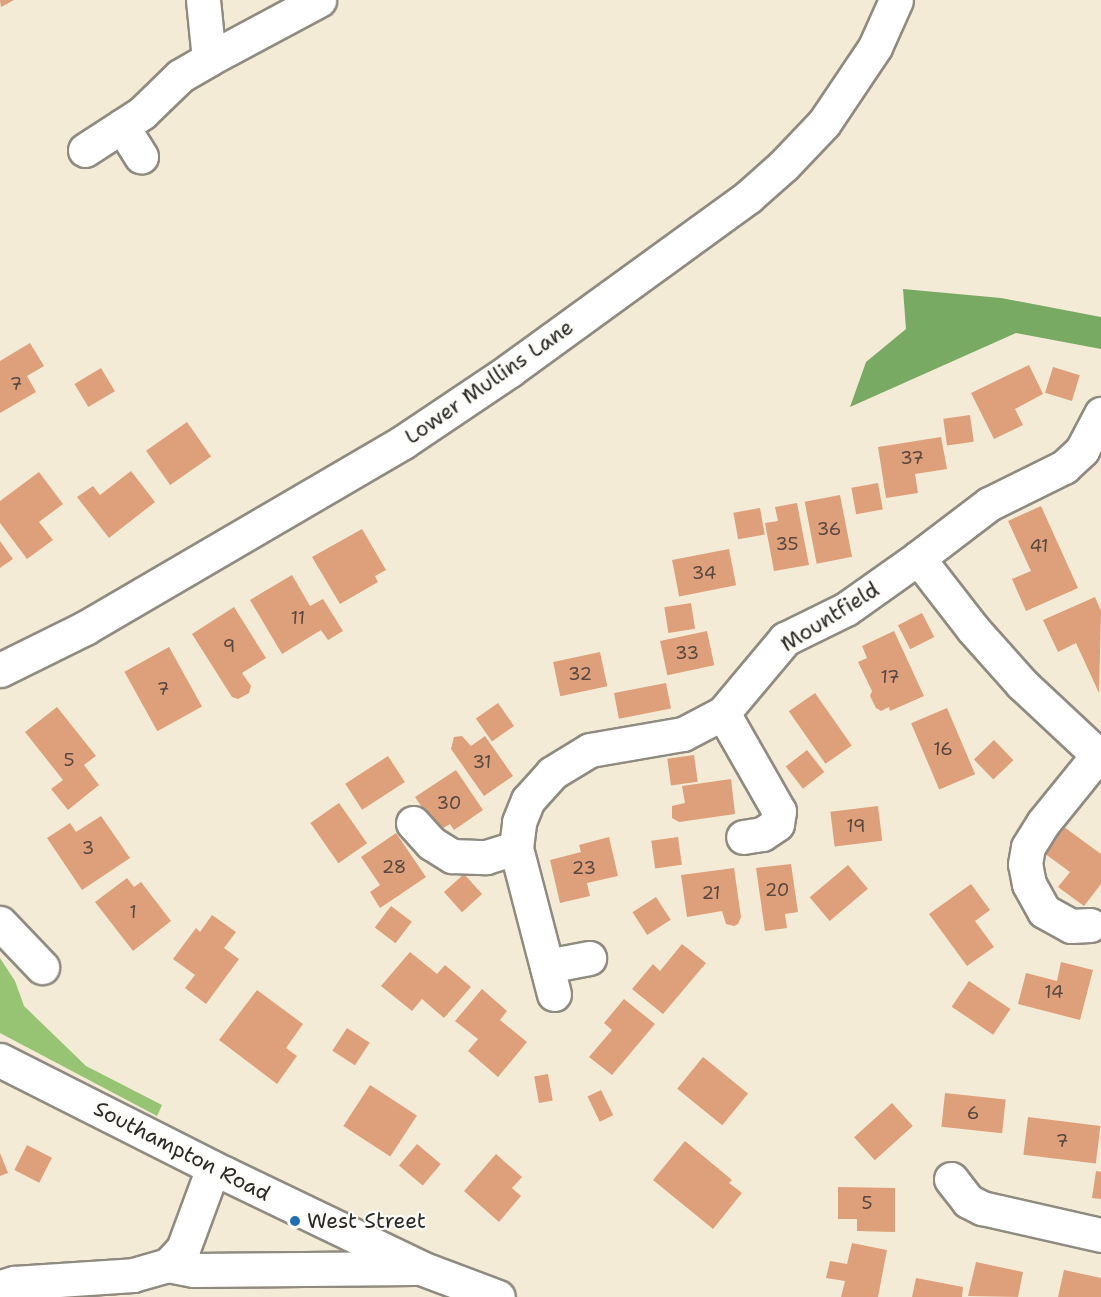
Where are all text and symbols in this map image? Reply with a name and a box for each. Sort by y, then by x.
street label: Lower Mullins Lane [400,314,578,450]
house number: 7 [10,373,22,395]
house number: 37 [900,447,924,469]
house number: 36 [817,518,841,540]
house number: 35 [775,533,799,555]
house number: 41 [1029,535,1049,557]
house number: 34 [692,562,716,584]
street label: Mountfield [776,577,884,657]
house number: 11 [291,607,305,629]
house number: 9 [223,635,235,657]
house number: 33 [675,642,699,664]
house number: 32 [568,663,592,685]
house number: 17 [880,666,900,688]
house number: 7 [157,678,169,700]
house number: 16 [933,738,953,760]
house number: 5 [63,749,75,771]
house number: 31 [472,751,492,773]
house number: 30 [437,792,461,814]
house number: 19 [846,815,866,837]
house number: 3 [82,837,94,859]
house number: 28 [382,856,406,878]
house number: 23 [572,857,596,879]
house number: 20 [765,879,789,901]
house number: 21 [701,882,721,904]
house number: 1 [129,901,137,923]
house number: 14 [1044,981,1064,1003]
street label: Southampton Road [90,1096,274,1206]
house number: 6 [967,1102,979,1124]
house number: 7 [1056,1130,1068,1152]
house number: 5 [861,1192,873,1214]
place label: West Street [307,1208,426,1234]
marker: West Street [288,1214,302,1228]

